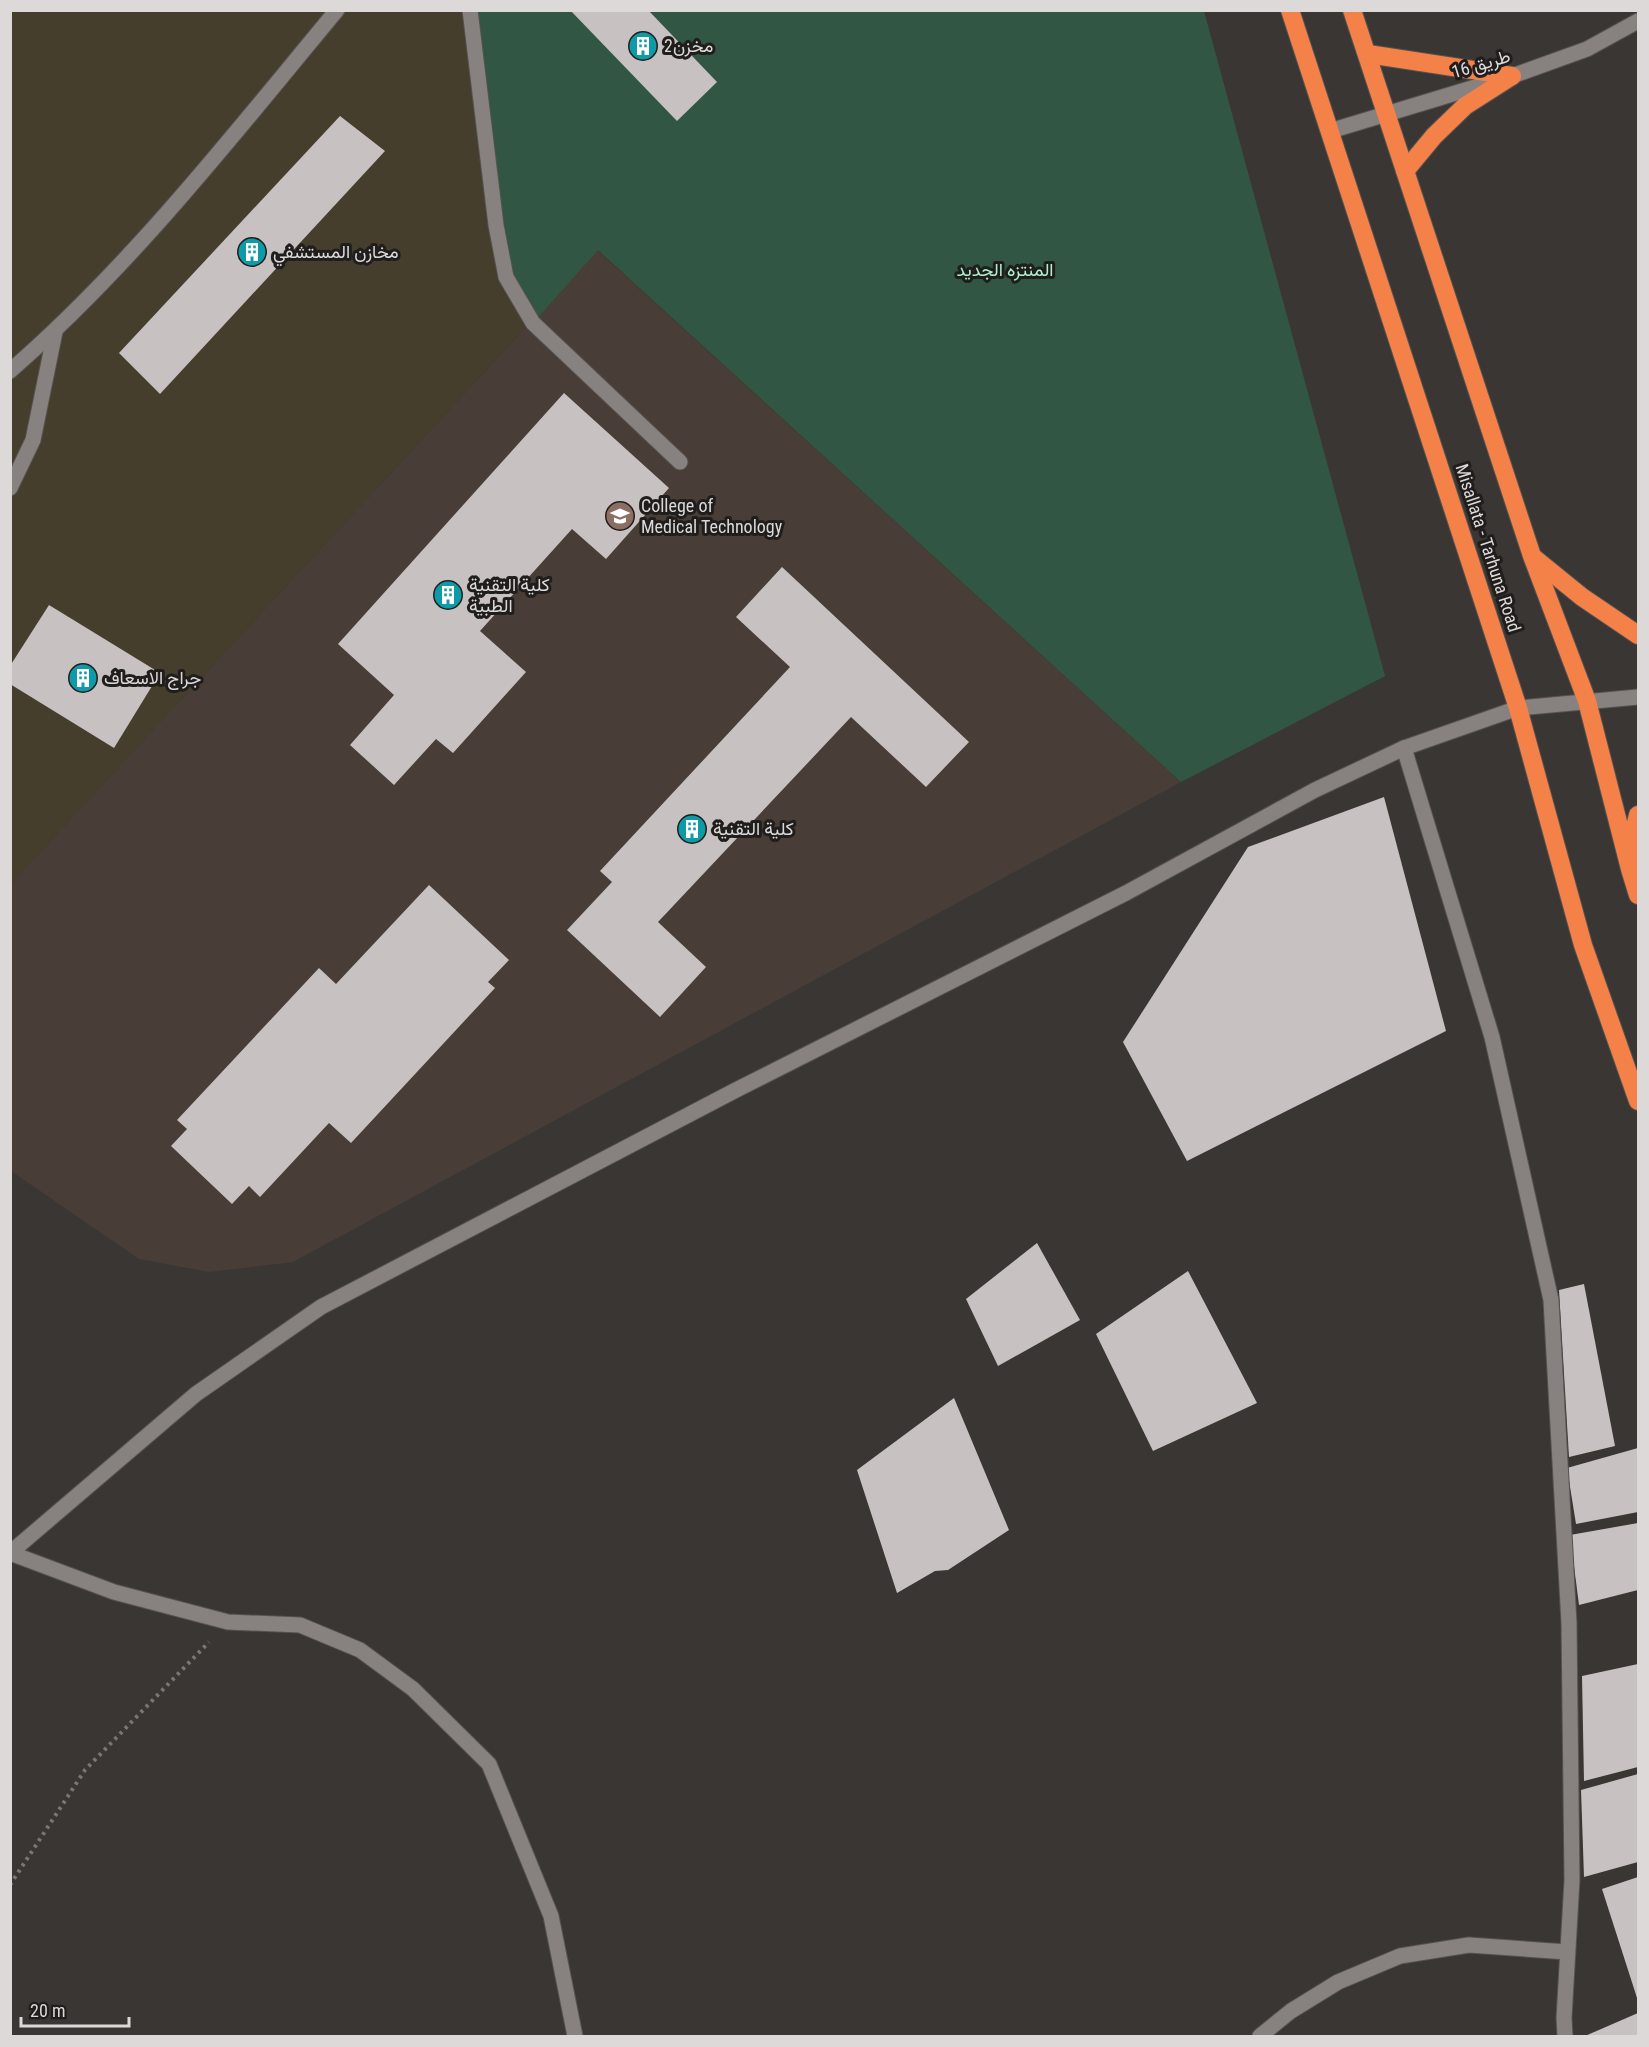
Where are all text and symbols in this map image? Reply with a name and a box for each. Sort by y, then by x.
building icon: مخزن2 [627,30,659,62]
place label: مخزن2 [664,35,713,57]
street label: طريق 16 [1449,45,1513,83]
building icon: مخازن المستشفي [236,236,268,268]
place label: مخازن المستشفي [273,241,399,267]
park label: المنتزه الجديد [956,259,1054,281]
street label: Misallata - Tarhuna Road [1451,461,1526,634]
place label: College of Medical Technology [641,495,783,537]
school or university icon: College of Medical Technology [604,500,636,532]
place label: كلية التقنية الطبية [469,574,550,616]
building icon: كلية التقنية الطبية [432,579,464,611]
building icon: جراج الاسعاف [67,662,99,694]
place label: جراج الاسعاف [104,667,201,690]
building icon: كلية التقنية [676,813,708,845]
place label: كلية التقنية [713,818,794,839]
scale bar [21,1990,129,2028]
text: 20 m [30,2000,65,2021]

